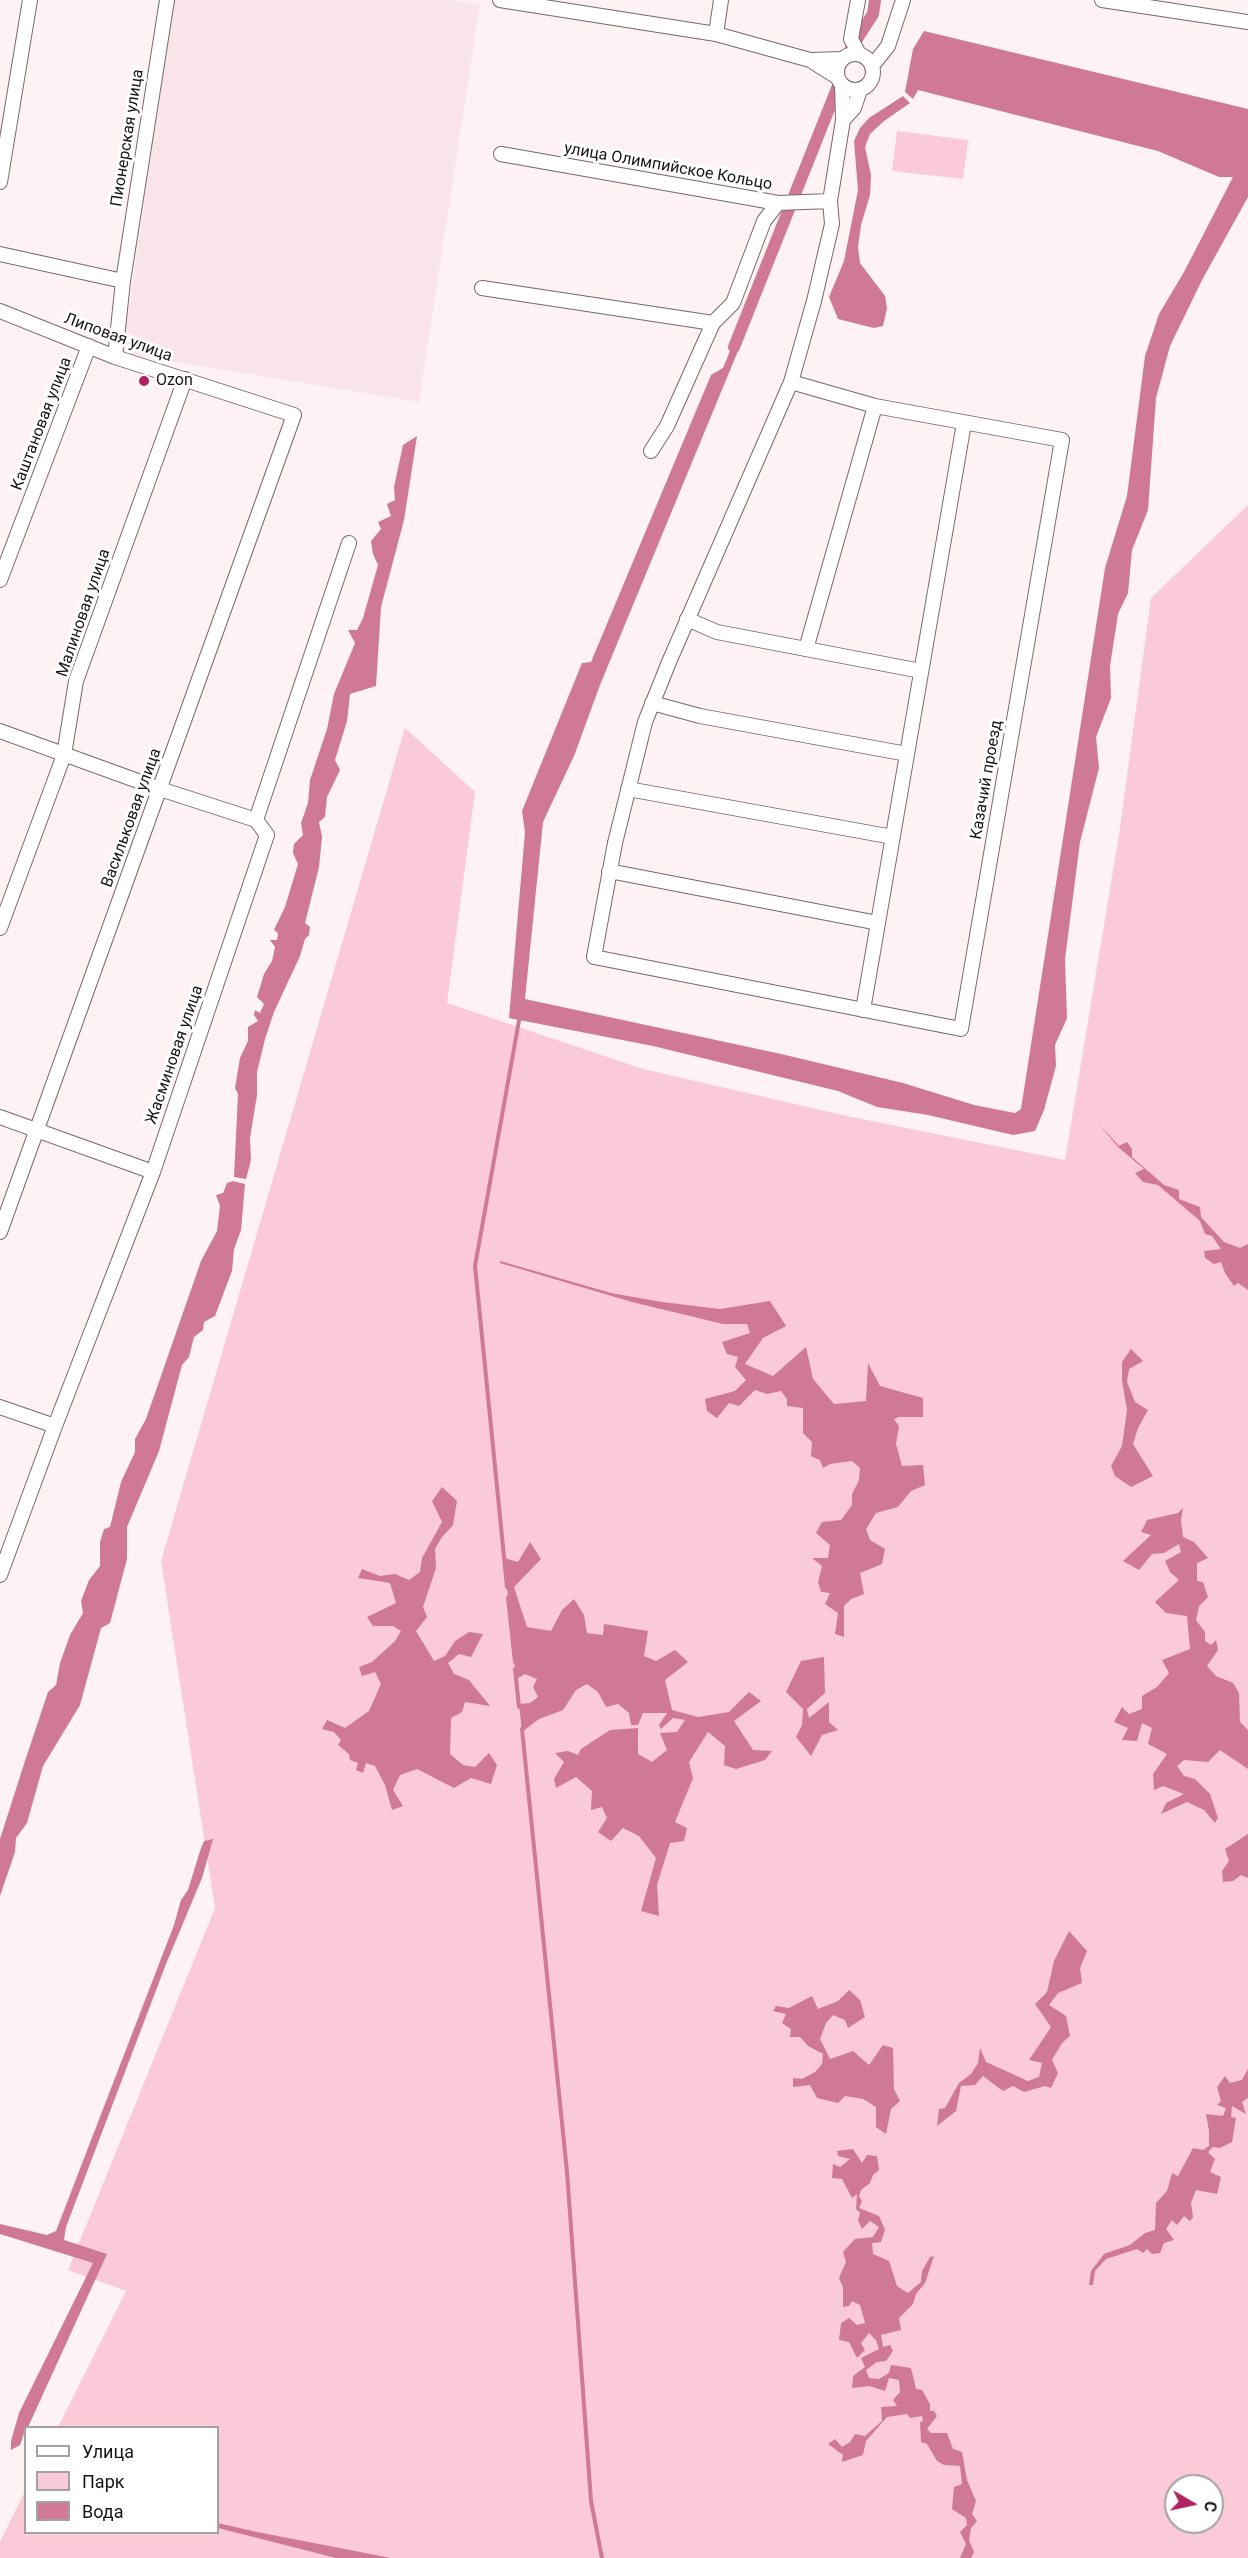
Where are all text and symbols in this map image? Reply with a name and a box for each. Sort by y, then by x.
street label: Пионерская улица [108,68,148,208]
street label: улица Олимпийское Кольцо [562,139,774,195]
street label: Липовая улица [61,310,175,366]
street label: Каштановая улица [8,355,76,493]
place label: Ozon [156,371,193,391]
marker: Ozon [137,374,151,388]
street label: Малиновая улица [53,547,115,679]
street label: Казачий проезд [967,719,1007,841]
street label: Васильковая улица [98,746,166,890]
street label: Жасминовая улица [142,983,208,1127]
legend [24,2426,219,2534]
text: Улица [82,2441,134,2462]
text: Парк [82,2471,124,2492]
north arrow [1164,2474,1224,2534]
text: С [1200,2500,1220,2513]
text: Вода [82,2501,124,2522]

